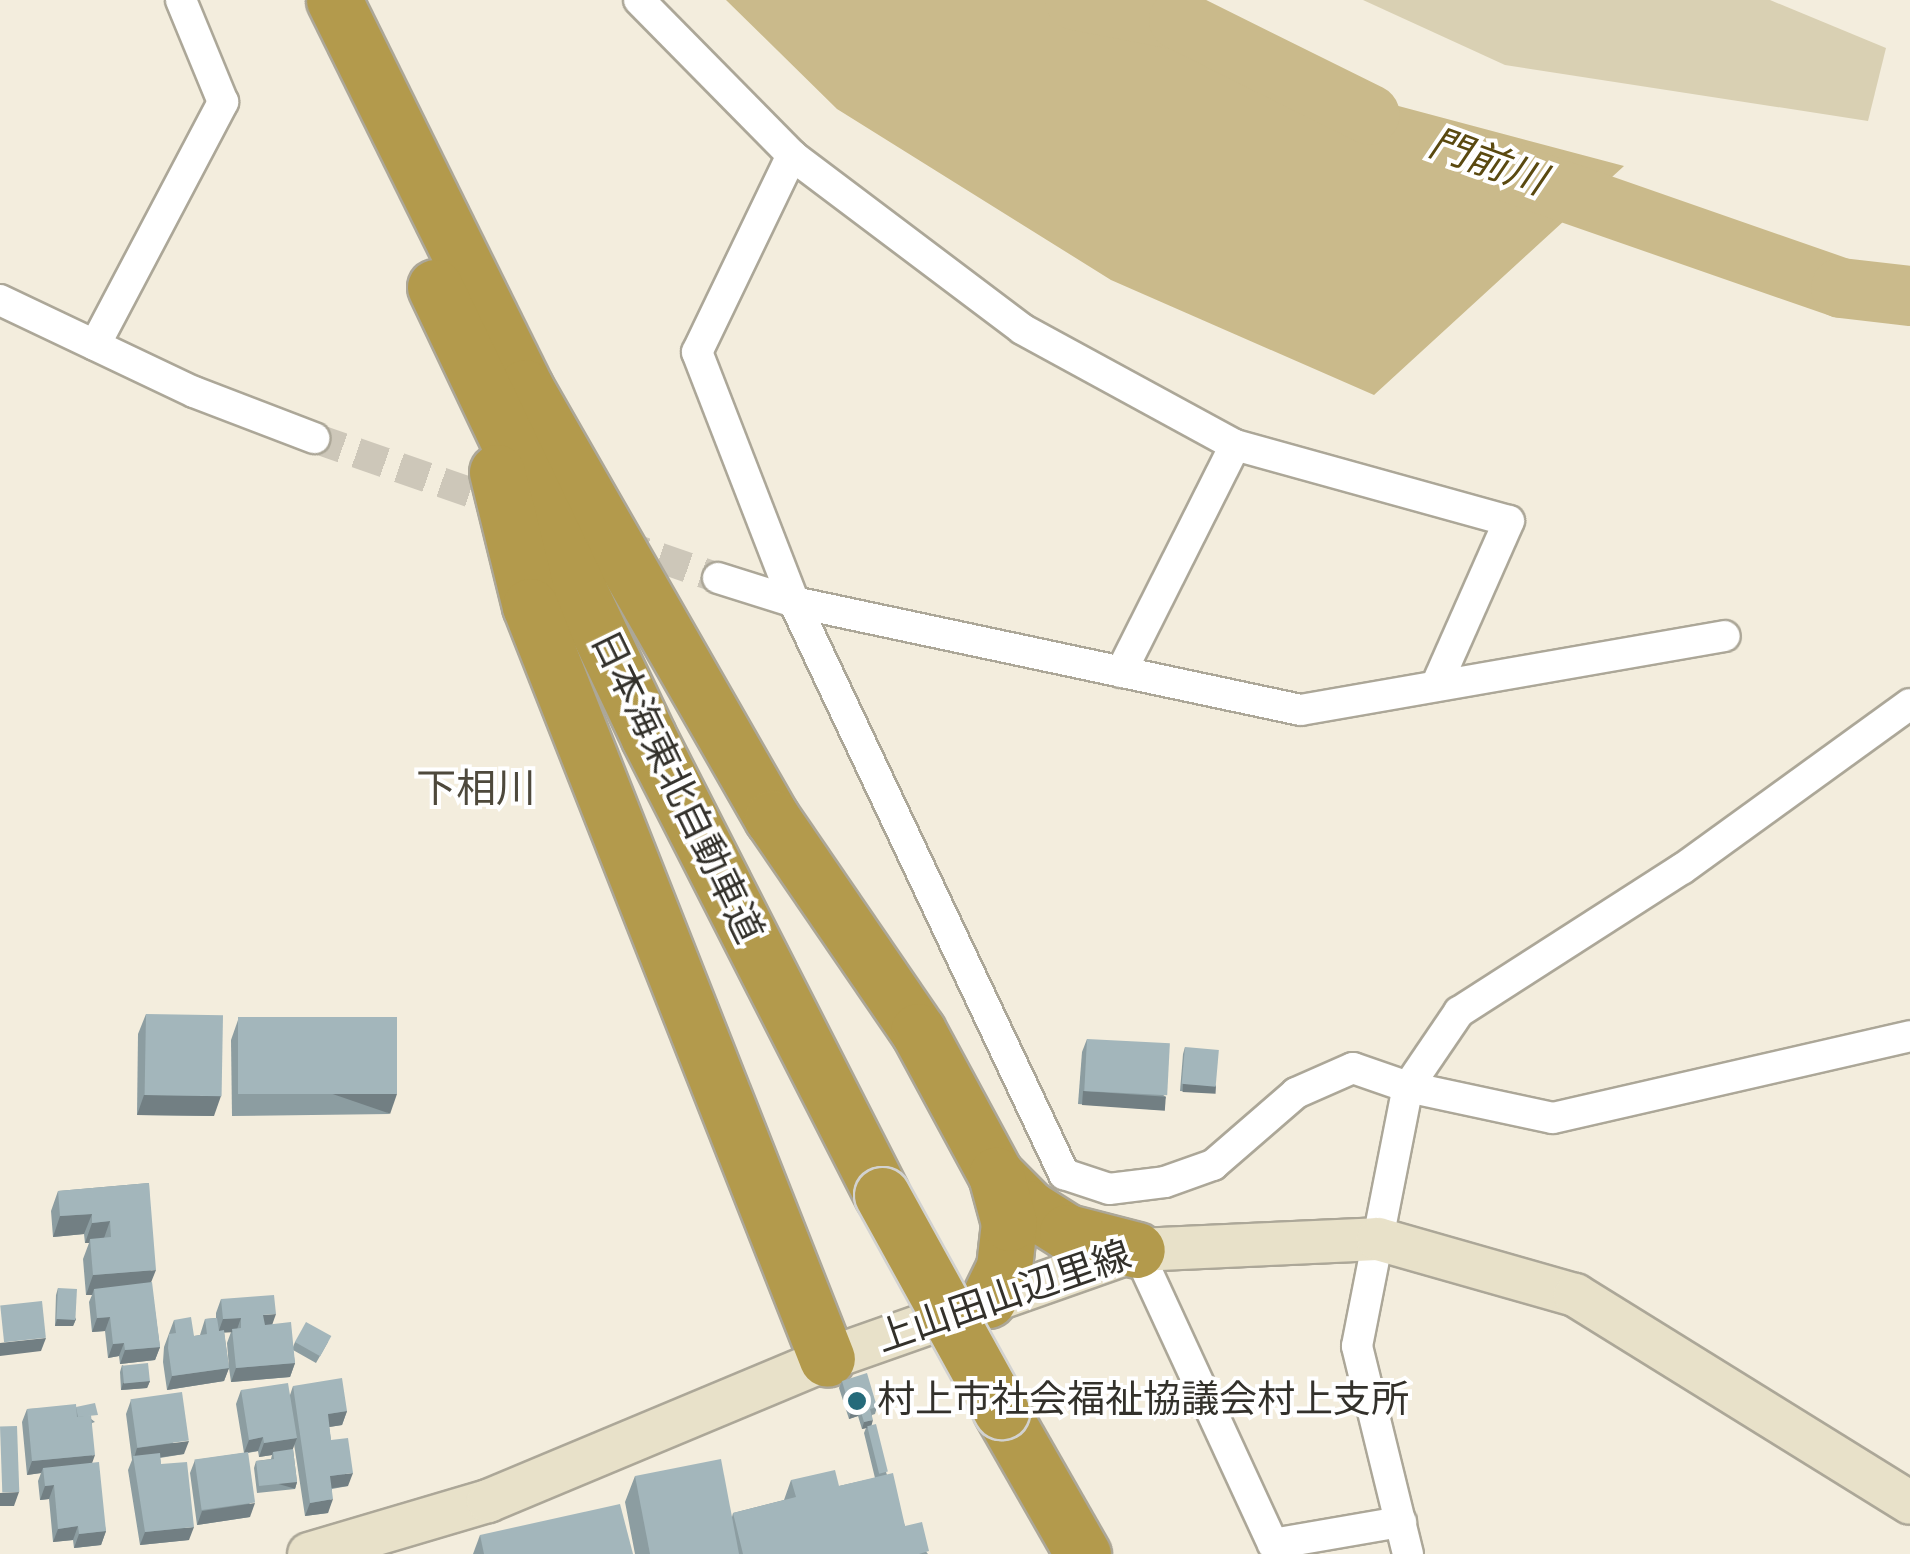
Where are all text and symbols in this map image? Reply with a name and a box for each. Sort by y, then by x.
water label: 門前川 [1422,120,1552,206]
street label: 日本海東北自動車道 [581,623,771,951]
district label: 下相川 [416,766,536,814]
street label: 上山田山辺里線 [871,1233,1137,1363]
place label: 村上市社会福祉協議会村上支所 [877,1378,1409,1424]
marker: 村上市社会福祉協議会村上支所 [846,1390,868,1412]

